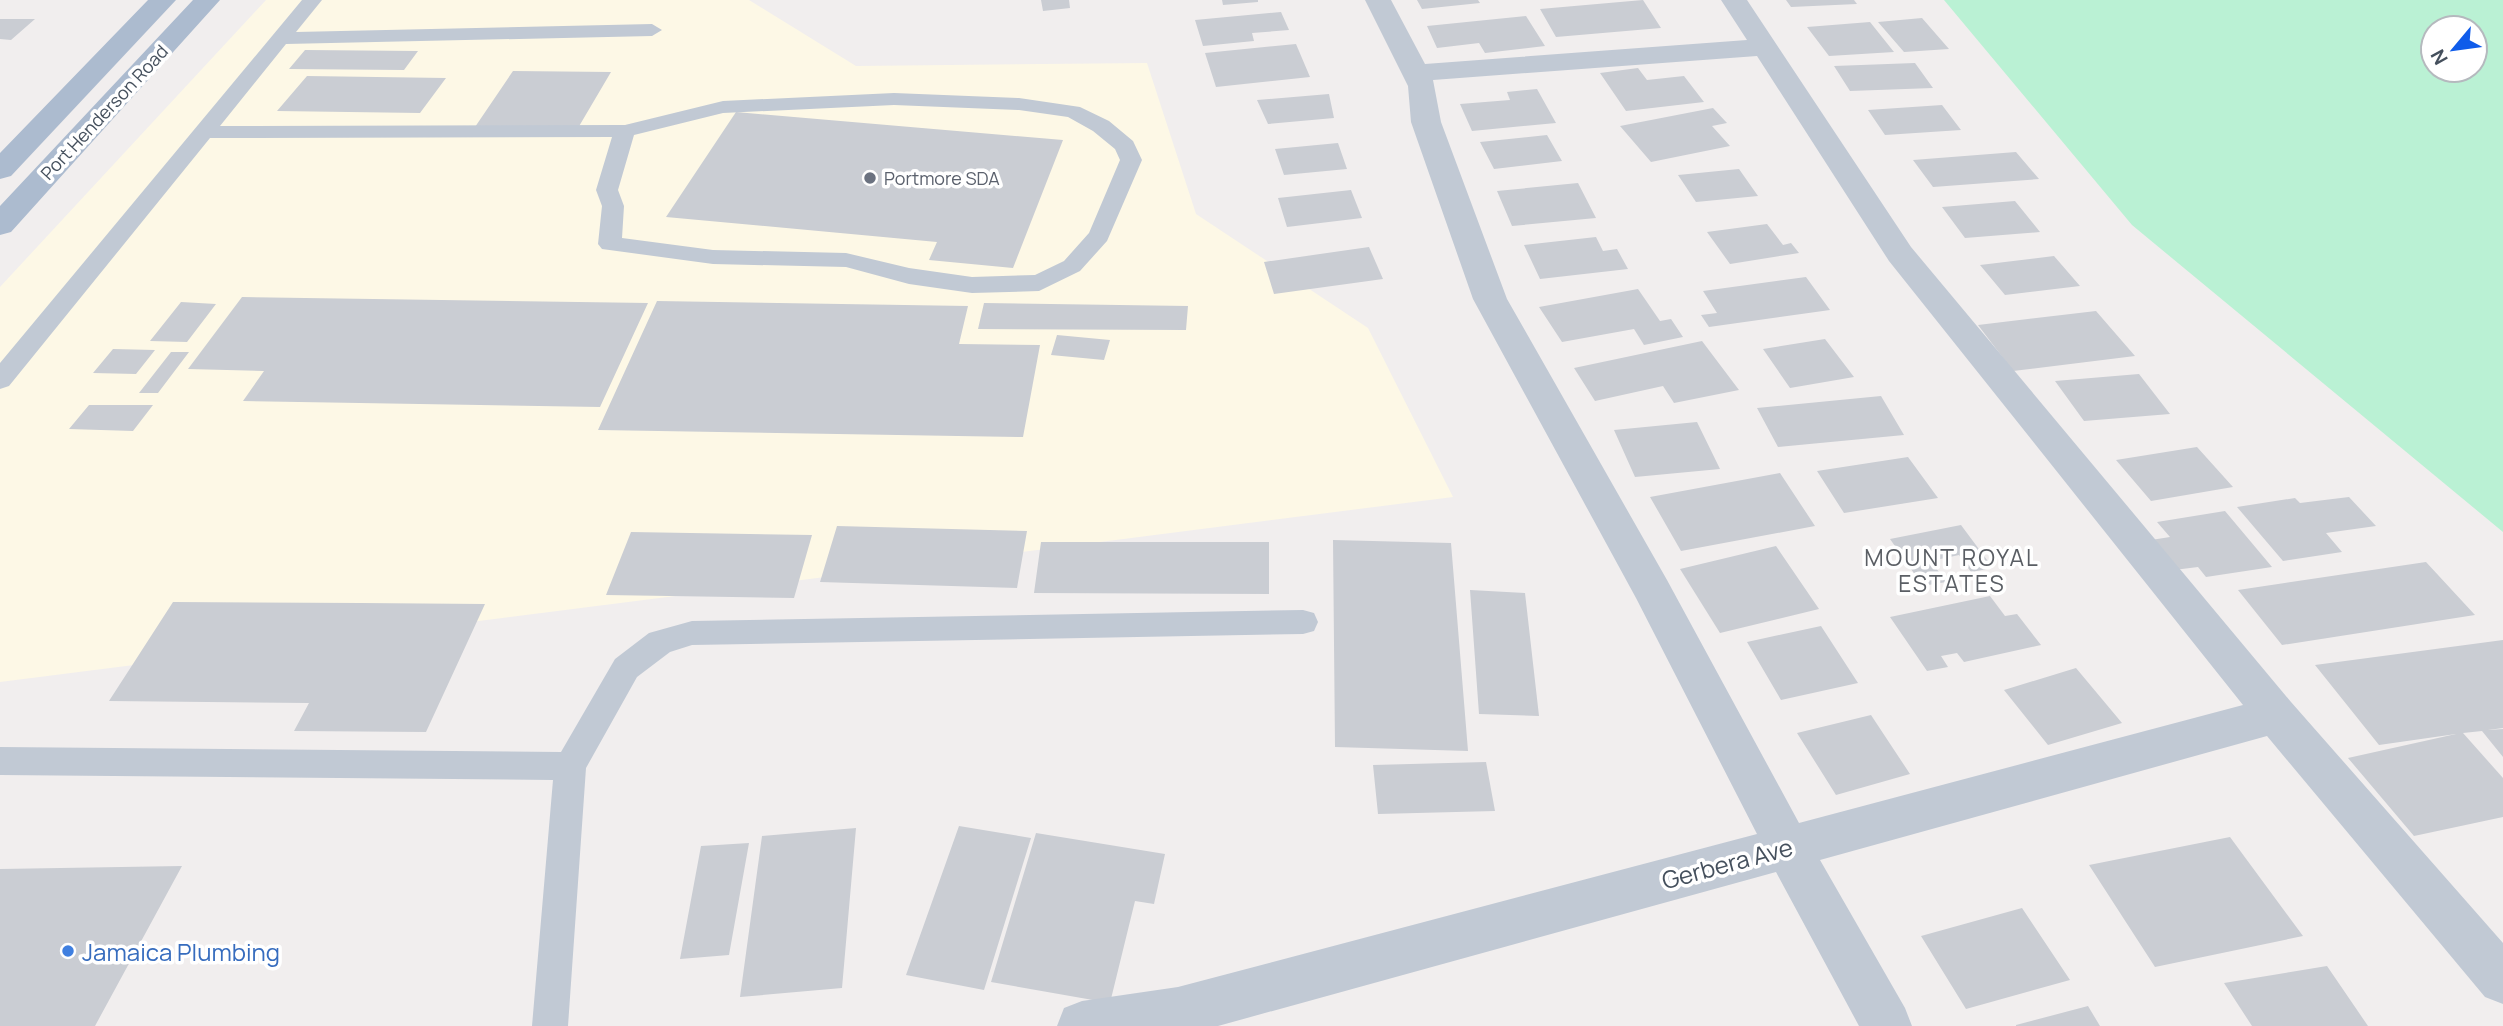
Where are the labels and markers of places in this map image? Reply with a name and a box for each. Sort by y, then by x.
place label: Portmore SDA [884,166,1000,190]
marker: Portmore SDA [862,170,878,186]
place label: Jamaica Plumbing [82,935,280,968]
marker: Jamaica Plumbing [60,943,76,959]

